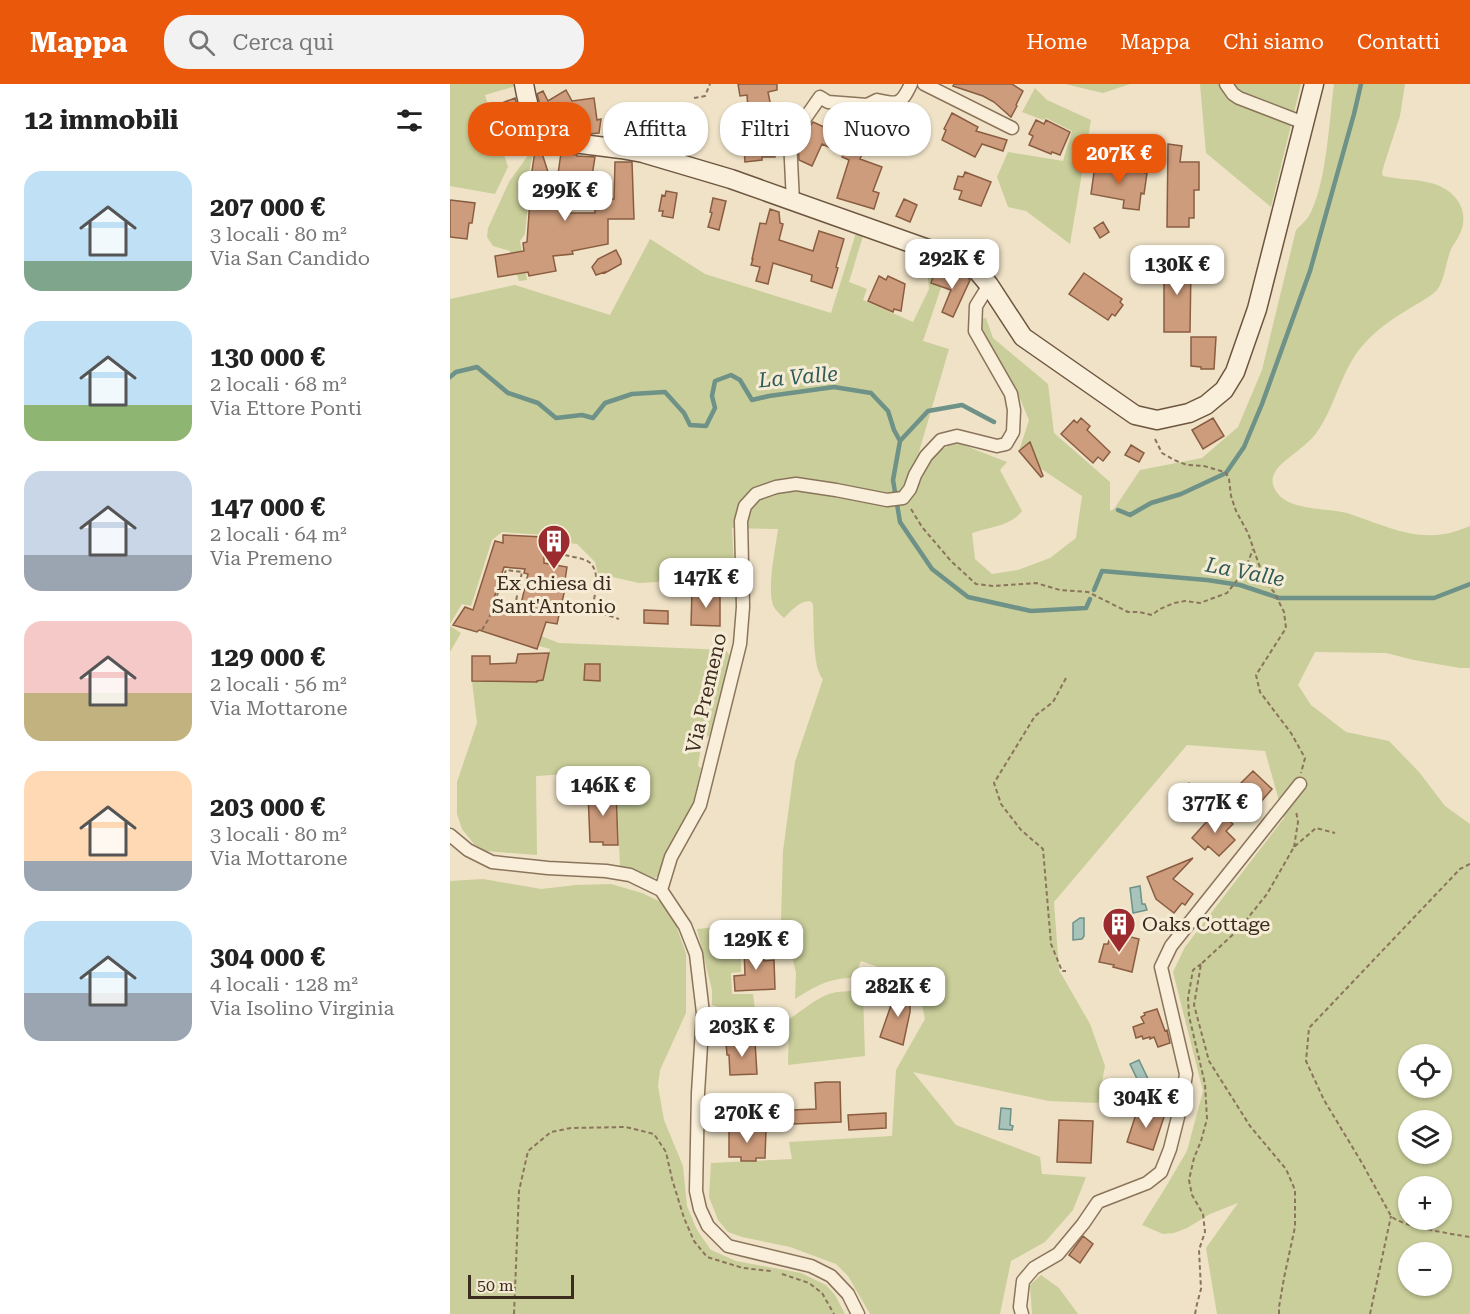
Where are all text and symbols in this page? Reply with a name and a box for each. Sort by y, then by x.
search box [164,15,584,69]
text: Mappa [30,26,128,59]
icon: search [185,26,218,59]
text: Cerca qui [233,30,334,55]
text: Home [1026,30,1087,54]
text: Mappa [1120,30,1190,54]
text: Chi siamo [1223,30,1324,54]
text: Contatti [1357,30,1440,54]
chip: Compra [468,102,591,156]
chip: Affitta [603,102,708,156]
chip: Filtri [720,102,811,156]
chip: Nuovo [823,102,931,156]
icon: filters [393,104,426,137]
text: 12 immobili [24,105,178,135]
pin: 207K € [1070,134,1168,185]
text: 207K € [1086,141,1152,165]
pin: 299K € [516,171,614,222]
text: 299K € [532,178,598,202]
text: 207 000 € [210,192,325,222]
icon: home [72,195,144,267]
text: 3 locali · 80 m² [210,222,347,246]
pin: 292K € [903,239,1001,290]
pin: 130K € [1128,245,1226,296]
text: Via San Candido [210,246,370,270]
text: 292K € [919,246,985,270]
text: 130K € [1144,252,1210,276]
text: 130 000 € [210,342,325,372]
icon: home [72,345,144,417]
water label: La Valle [756,362,839,393]
text: 2 locali · 68 m² [210,372,347,396]
text: Via Ettore Ponti [210,396,362,420]
text: 147 000 € [210,492,325,522]
icon: home [72,495,144,567]
text: 2 locali · 64 m² [210,522,347,546]
building icon: Ex chiesa di Sant'Antonio [536,523,572,570]
text: Via Premeno [210,546,333,570]
water label: La Valle [1203,552,1286,591]
pin: 147K € [657,558,755,609]
text: 147K € [673,565,739,589]
place label: Ex chiesa di Sant'Antonio [492,571,616,618]
street label: Via Premeno [681,631,731,755]
text: 129 000 € [210,642,325,672]
icon: home [72,645,144,717]
text: 2 locali · 56 m² [210,672,347,696]
text: Via Mottarone [210,696,347,720]
pin: 146K € [554,766,652,817]
text: 146K € [570,773,636,797]
pin: 377K € [1166,783,1264,834]
text: 377K € [1182,790,1248,814]
text: 203 000 € [210,792,325,822]
icon: home [72,795,144,867]
text: 3 locali · 80 m² [210,822,347,846]
text: Via Mottarone [210,846,347,870]
building icon: Oaks Cottage [1101,906,1137,953]
place label: Oaks Cottage [1142,912,1270,936]
pin: 129K € [707,920,805,971]
text: 129K € [723,927,789,951]
text: 304 000 € [210,942,325,972]
icon: home [72,945,144,1017]
pin: 282K € [849,967,947,1018]
text: 4 locali · 128 m² [210,972,358,996]
text: 282K € [865,974,931,998]
text: Via Isolino Virginia [210,996,394,1020]
pin: 203K € [693,1007,791,1058]
text: 203K € [709,1014,775,1038]
map controls [1398,1044,1452,1296]
button: locate [1398,1044,1452,1098]
pin: 304K € [1097,1078,1195,1129]
text: 304K € [1113,1085,1179,1109]
pin: 270K € [698,1093,796,1144]
text: 270K € [714,1100,780,1124]
button: layers [1398,1110,1452,1164]
button: + [1398,1176,1452,1230]
button: − [1398,1242,1452,1296]
scale bar [468,1272,574,1300]
text: 50 m [477,1276,514,1295]

